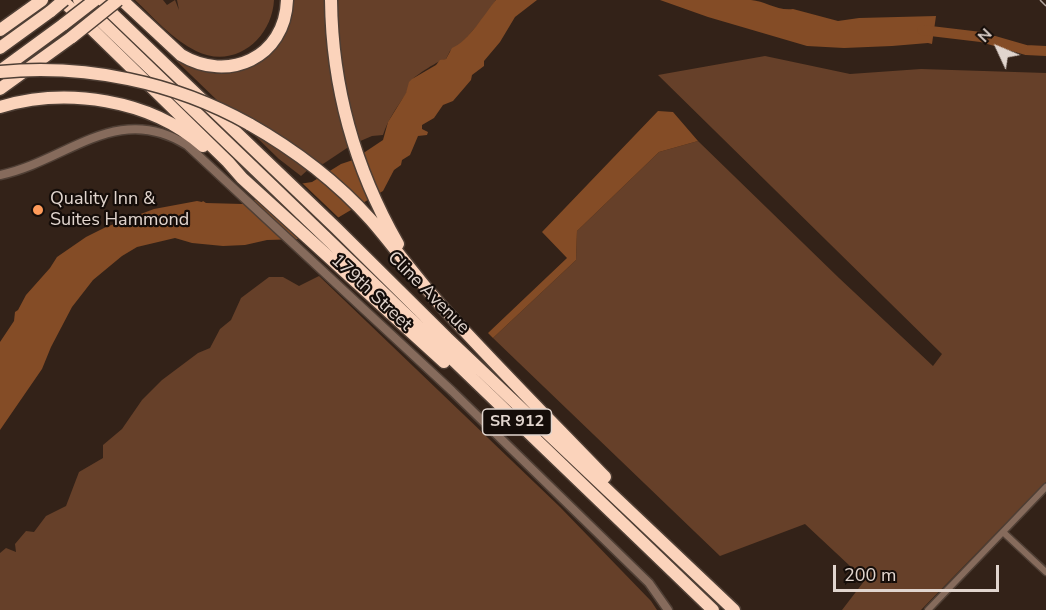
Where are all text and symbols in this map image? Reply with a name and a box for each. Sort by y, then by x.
north arrow [968,18,1028,78]
text: N [973,24,997,47]
place label: Quality Inn & Suites Hammond [50,189,189,232]
marker: Quality Inn & Suites Hammond [31,203,45,217]
street label: Cline Avenue [382,247,474,339]
street label: 179th Street [326,250,416,336]
road number: SR 912 [482,409,552,435]
scale bar [836,553,1002,591]
text: 200 m [844,563,896,587]

